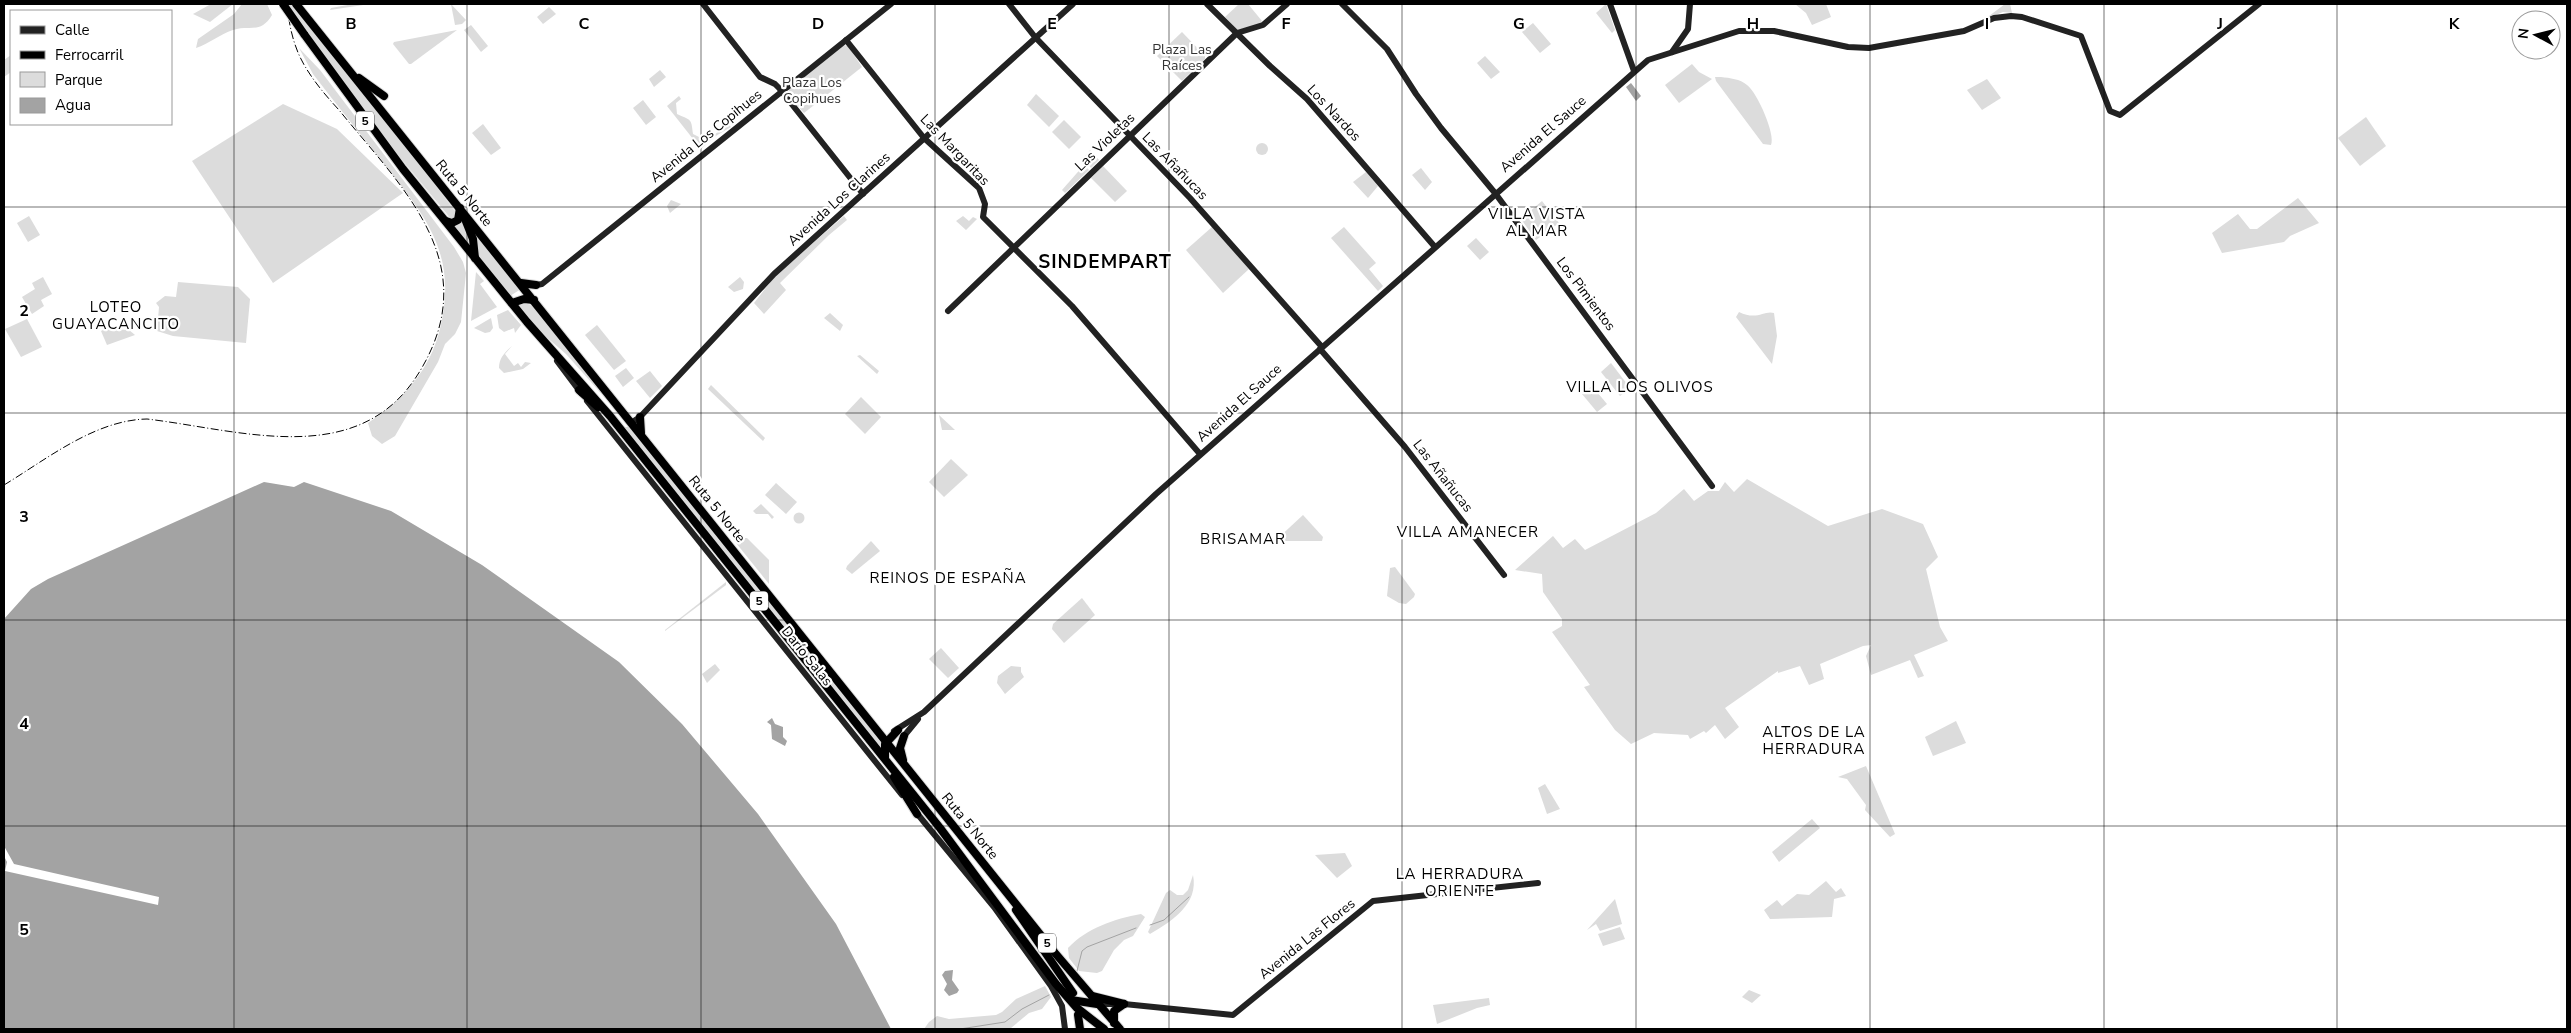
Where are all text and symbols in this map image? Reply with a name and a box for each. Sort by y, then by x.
legend [10,10,172,125]
north arrow [2511,10,2561,60]
text: B [345,13,357,35]
text: C [579,13,590,35]
text: D [812,13,824,35]
text: E [1047,13,1057,35]
text: F [1282,13,1291,35]
text: G [1513,13,1525,35]
text: H [1747,13,1759,35]
text: I [1985,13,1989,35]
text: J [2216,13,2223,35]
text: K [2449,13,2461,35]
text: Calle [55,20,90,40]
text: N [2514,27,2534,40]
park label: Plaza Las Raíces [1152,40,1212,75]
text: Ferrocarril [55,45,124,65]
text: Parque [55,70,103,90]
park label: Plaza Los Copihues [782,73,842,108]
street label: Los Nardos [1303,81,1365,146]
street label: Avenida Los Copihues [646,85,766,187]
street label: Avenida El Sauce [1496,91,1590,177]
text: Agua [55,95,91,115]
street label: Las Violetas [1071,108,1139,175]
street label: Las Margaritas [916,110,994,190]
road number: 5 [356,112,374,130]
street label: Las Añañucas [1138,128,1212,204]
street label: Avenida Los Clarines [784,148,895,250]
street label: Ruta 5 Norte [431,156,497,230]
district label: VILLA VISTA AL MAR [1487,204,1586,241]
district label: SINDEMPART [1038,249,1172,275]
street label: Los Pimientos [1552,253,1620,335]
district label: LOTEO GUAYACANCITO [52,297,180,334]
text: 2 [19,300,29,322]
street label: Avenida El Sauce [1192,360,1286,446]
district label: VILLA LOS OLIVOS [1565,377,1714,397]
street label: Las Añañucas [1409,436,1478,516]
street label: Ruta 5 Norte [684,472,750,546]
text: 3 [19,506,29,528]
district label: VILLA AMANECER [1396,522,1539,542]
district label: BRISAMAR [1200,529,1286,549]
district label: REINOS DE ESPAÑA [869,568,1027,588]
road number: 5 [750,592,768,610]
street label: Darío Salas [777,622,837,690]
text: 4 [19,713,29,735]
district label: ALTOS DE LA HERRADURA [1762,722,1866,759]
street label: Ruta 5 Norte [937,789,1003,863]
district label: LA HERRADURA ORIENTE [1396,864,1524,901]
street label: Avenida Las Flores [1255,894,1359,984]
text: 5 [19,919,29,941]
road number: 5 [1038,934,1056,952]

